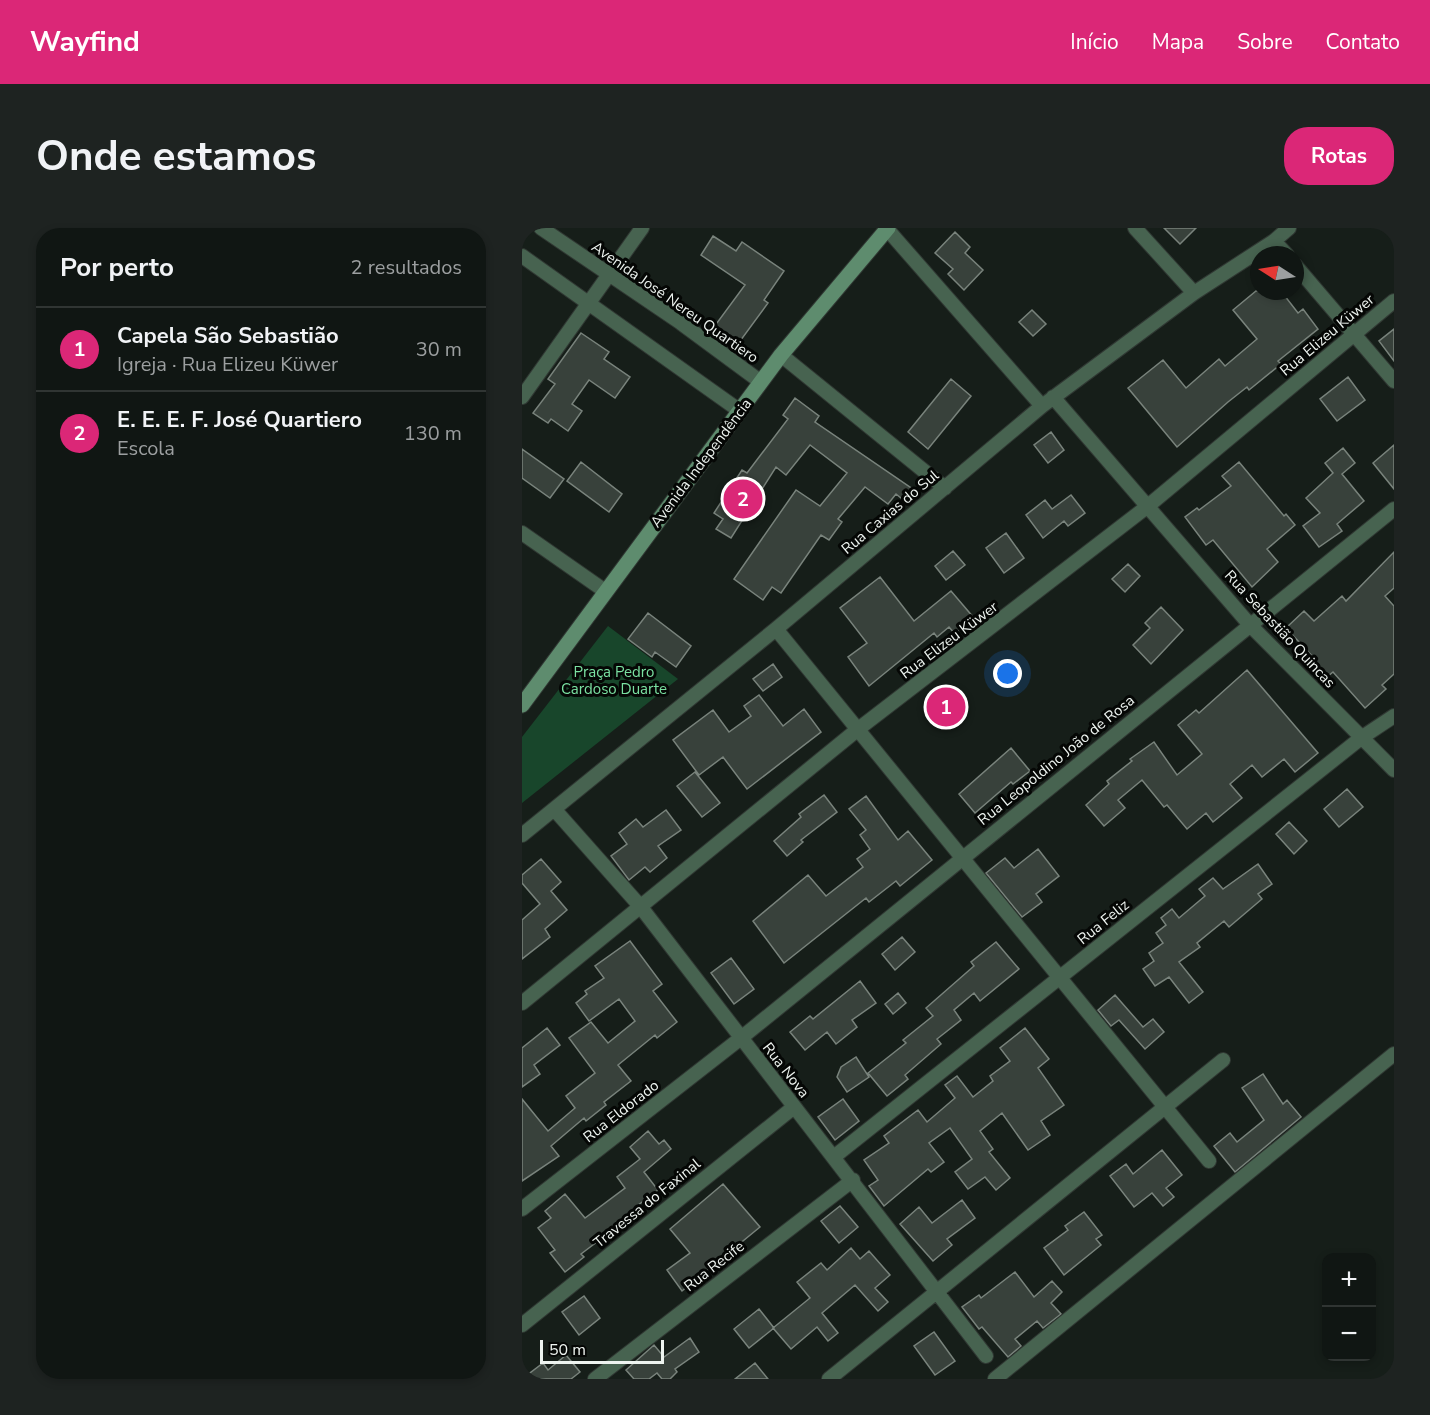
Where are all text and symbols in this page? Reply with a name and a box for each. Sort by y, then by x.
text: Wayfind [30,23,140,61]
text: Início [1070,28,1119,56]
text: Mapa [1152,28,1204,56]
text: Sobre [1237,28,1293,56]
text: Contato [1326,28,1400,56]
button: Rotas [1284,127,1394,185]
text: Onde estamos [36,128,317,185]
street label: Avenida José Nereu Quartiero [588,237,762,367]
north arrow [1250,246,1304,300]
text: Por perto [60,250,174,285]
text: 2 resultados [351,254,462,281]
street label: Rua Elizeu Küwer [1276,289,1379,380]
text: Capela São Sebastião [117,321,339,351]
text: 1 [74,336,86,363]
text: 30 m [416,336,462,363]
text: Igreja · Rua Elizeu Küwer [117,351,338,378]
street label: Avenida Independência [646,394,756,532]
text: E. E. E. F. José Quartiero [117,405,362,435]
text: 2 [74,420,86,447]
text: 130 m [404,420,462,447]
text: Escola [117,435,175,462]
street label: Rua Caxias do Sul [837,465,943,559]
pin: 2 [724,476,762,522]
street label: Rua Sebastião Quincas [1220,566,1340,692]
street label: Rua Elizeu Küwer [896,596,1002,683]
your location [993,659,1022,688]
park label: Praça Pedro Cardoso Duarte [561,662,667,699]
pin: 1 [926,684,966,730]
street label: Rua Leopoldino João de Rosa [973,690,1139,830]
street label: Rua Feliz [1073,895,1133,949]
street label: Rua Nova [758,1038,814,1102]
street label: Rua Eldorado [579,1075,663,1147]
street label: Travessa do Faxinal [589,1153,705,1252]
street label: Rua Recife [680,1236,748,1296]
map controls [1322,1253,1376,1361]
button: + [1322,1253,1376,1307]
button: − [1322,1307,1376,1361]
scale bar [540,1337,664,1364]
text: 50 m [549,1339,586,1361]

